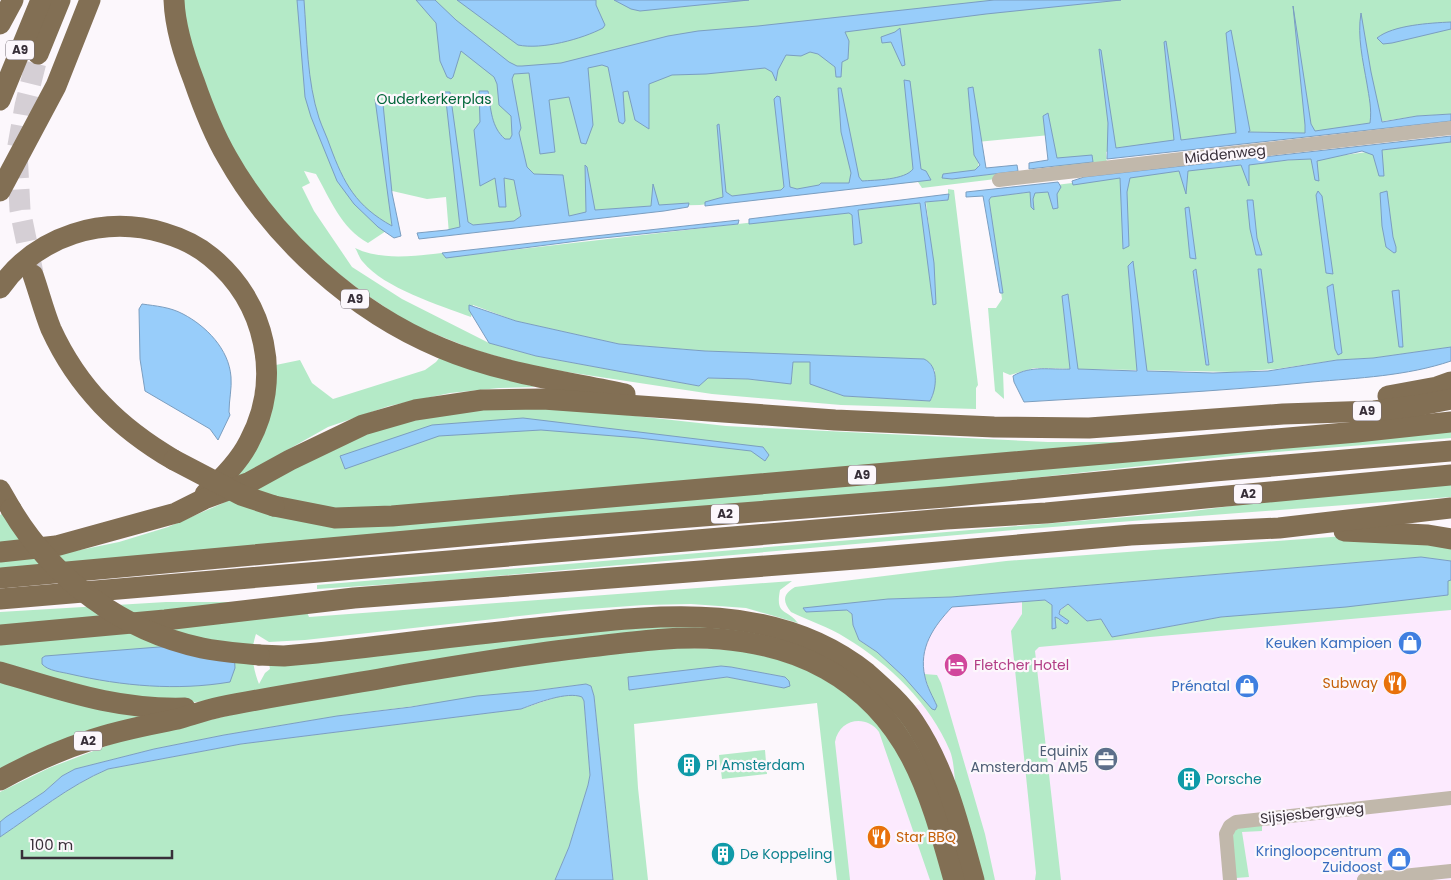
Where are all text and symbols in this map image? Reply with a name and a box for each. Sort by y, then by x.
road number: A9 [6,40,34,60]
park label: Ouderkerkerplas [376,89,492,109]
street label: Middenweg [1183,140,1267,168]
road number: A9 [341,290,369,308]
road number: A9 [1353,402,1381,421]
road number: A9 [848,466,876,484]
road number: A2 [1234,484,1262,504]
road number: A2 [711,504,739,524]
shop icon: Keuken Kampioen [1397,630,1423,656]
place label: Keuken Kampioen [1266,633,1392,653]
hotel icon: Fletcher Hotel [943,652,969,678]
place label: Fletcher Hotel [974,655,1069,675]
restaurant icon: Subway [1382,670,1408,696]
shop icon: Prénatal [1234,673,1260,699]
place label: Subway [1323,673,1378,693]
place label: Prénatal [1172,676,1230,696]
road number: A2 [74,731,102,750]
place label: Equinix Amsterdam AM5 [970,741,1088,777]
office icon: Equinix Amsterdam AM5 [1093,746,1119,772]
building icon: PI Amsterdam [676,752,702,778]
place label: PI Amsterdam [706,755,805,775]
building icon: Porsche [1176,766,1202,792]
place label: Porsche [1206,769,1262,789]
street label: Sijsjesbergweg [1259,798,1365,828]
restaurant icon: Star BBQ [866,824,892,850]
place label: Star BBQ [896,827,956,847]
scale bar [22,828,172,860]
text: 100 m [30,834,73,855]
building icon: De Koppeling [710,841,736,867]
place label: Kringloopcentrum Zuidoost [1256,841,1382,877]
place label: De Koppeling [740,844,833,864]
shop icon: Kringloopcentrum Zuidoost [1386,846,1412,872]

